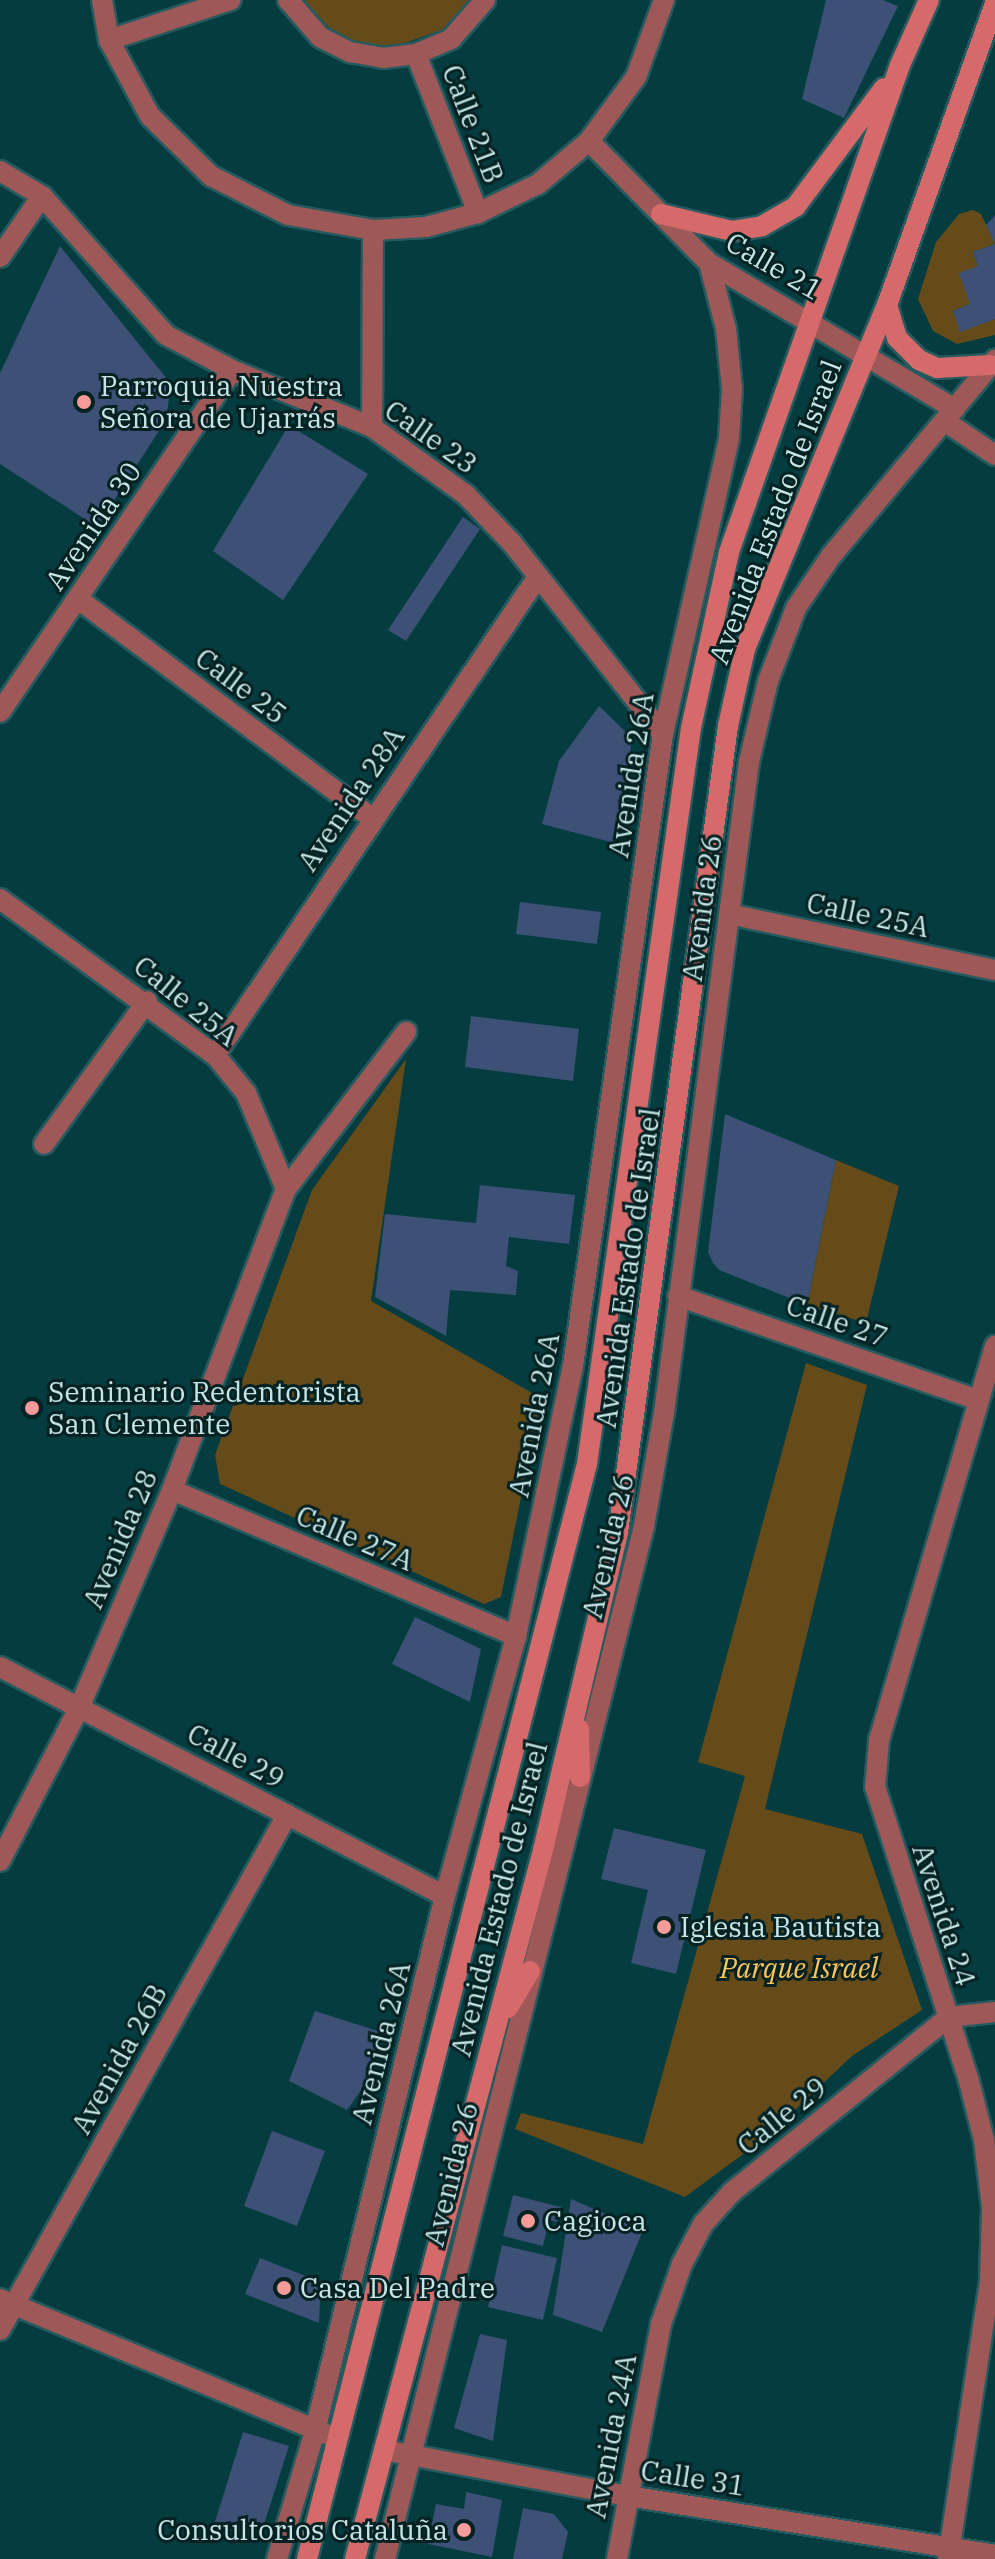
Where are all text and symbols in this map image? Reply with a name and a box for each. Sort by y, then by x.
street label: Calle 21B [435,60,511,188]
street label: Calle 21 [720,225,828,307]
street label: Avenida Estado de Israel [702,355,848,669]
place label: Parroquia Nuestra Señora de Ujarrás [100,369,343,435]
marker: Parroquia Nuestra Señora de Ujarrás [75,393,93,411]
street label: Calle 23 [378,393,484,481]
street label: Avenida 30 [38,456,148,596]
street label: Calle 25 [189,641,293,731]
street label: Avenida 26A [601,690,661,860]
street label: Avenida 28A [291,721,411,877]
street label: Avenida 26 [675,833,729,983]
street label: Calle 25A [804,886,932,944]
street label: Calle 25A [127,949,245,1053]
street label: Avenida Estado de Israel [589,1106,667,1430]
street label: Calle 27 [782,1288,892,1354]
street label: Avenida 26A [502,1330,566,1500]
place label: Seminario Redentorista San Clemente [48,1375,361,1441]
marker: Seminario Redentorista San Clemente [23,1399,41,1417]
street label: Avenida 28 [76,1465,164,1613]
street label: Avenida 26 [575,1470,641,1622]
street label: Calle 27A [291,1498,419,1578]
street label: Calle 29 [182,1716,290,1796]
street label: Avenida Estado de Israel [444,1738,554,2060]
street label: Avenida 24 [905,1840,983,1990]
place label: Iglesia Bautista [680,1910,881,1944]
marker: Iglesia Bautista [655,1918,673,1936]
park label: Parque Israel [720,1951,878,1985]
street label: Avenida 26A [345,1958,417,2128]
street label: Avenida 26B [64,1978,174,2140]
street label: Calle 29 [731,2070,833,2162]
street label: Avenida 26 [417,2098,485,2250]
place label: Cagioca [544,2204,647,2238]
marker: Cagioca [519,2212,537,2230]
place label: Casa Del Padre [300,2271,495,2305]
marker: Casa Del Padre [275,2279,293,2297]
street label: Avenida 24A [579,2351,643,2521]
street label: Calle 31 [638,2453,748,2503]
place label: Consultorios Cataluña [157,2513,448,2547]
marker: Consultorios Cataluña [455,2521,473,2539]

